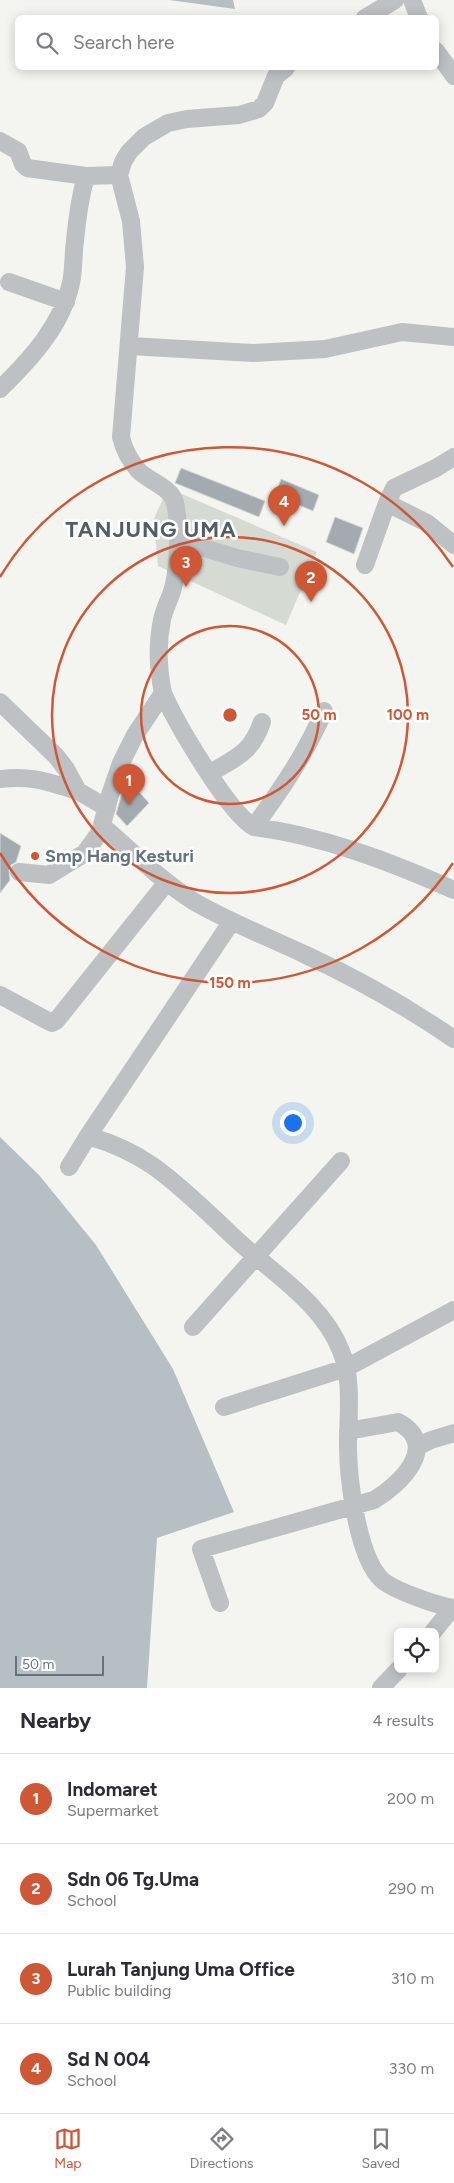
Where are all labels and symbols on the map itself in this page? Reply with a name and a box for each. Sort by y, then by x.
pin: 4 [268,485,300,526]
district label: TANJUNG UMA [65,516,237,543]
pin: 3 [170,546,202,587]
pin: 2 [295,561,327,602]
centre of rings [221,706,239,724]
text: 50 m [301,706,337,724]
text: 100 m [387,706,429,724]
pin: 1 [113,764,145,805]
place label: Smp Hang Kesturi [45,845,194,867]
marker: Smp Hang Kesturi [29,850,41,862]
text: 150 m [209,974,251,992]
your location [280,1110,306,1136]
scale bar [15,1653,104,1676]

